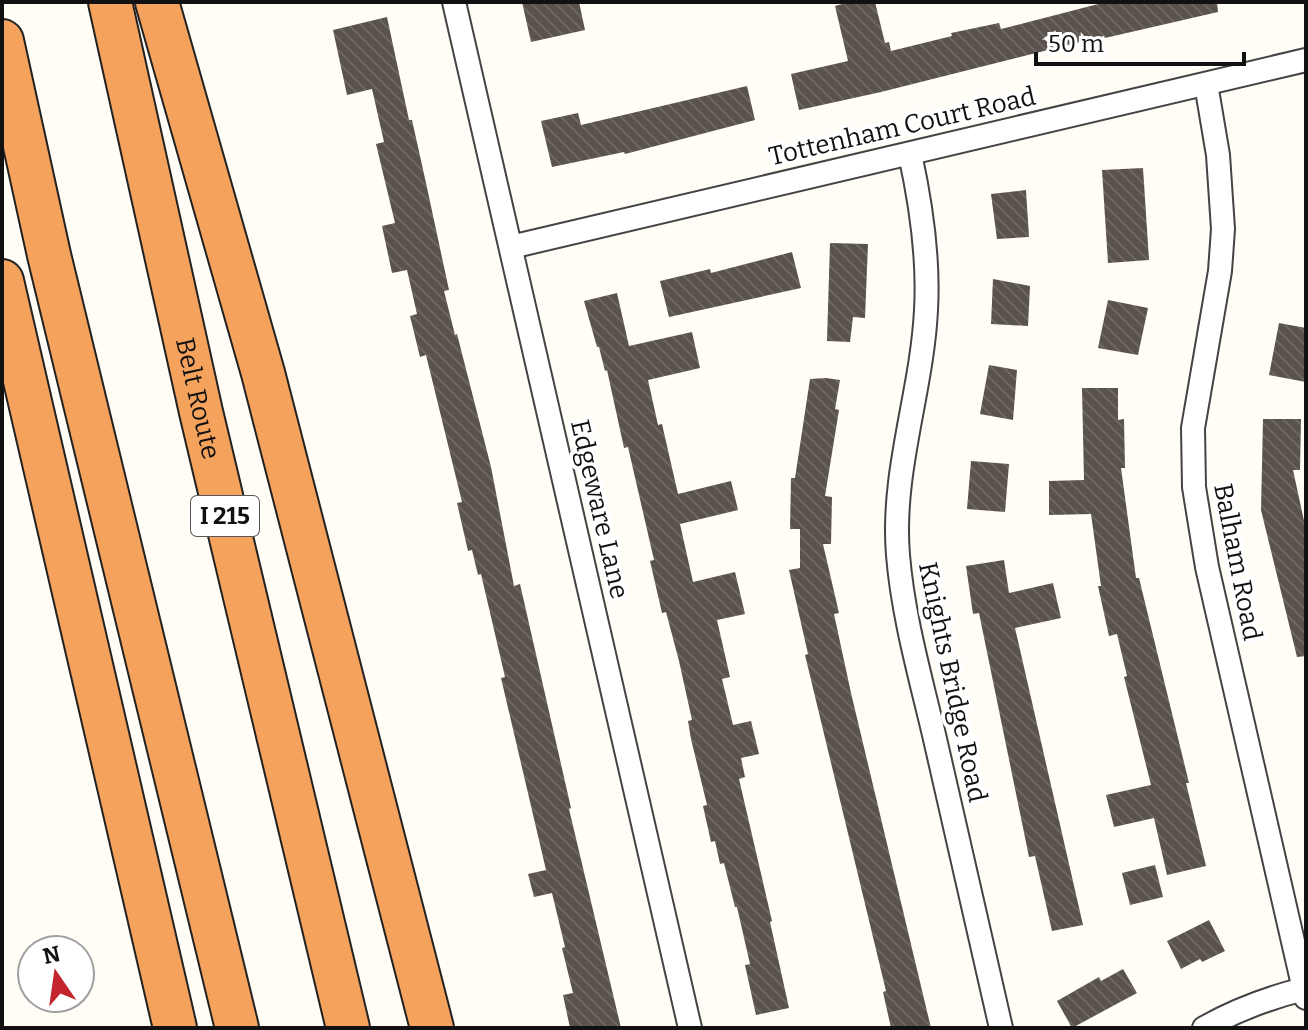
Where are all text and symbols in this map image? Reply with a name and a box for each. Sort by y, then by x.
scale bar [1036,16,1244,66]
text: 50 m [1048,30,1104,58]
street label: Tottenham Court Road [766,81,1039,172]
street label: Belt Route [169,335,227,462]
street label: Edgeware Lane [564,417,635,602]
street label: Balham Road [1207,481,1268,643]
road number: I 215 [191,496,259,536]
street label: Knights Bridge Road [912,559,993,805]
north arrow [16,934,96,1014]
text: N [40,940,63,970]

